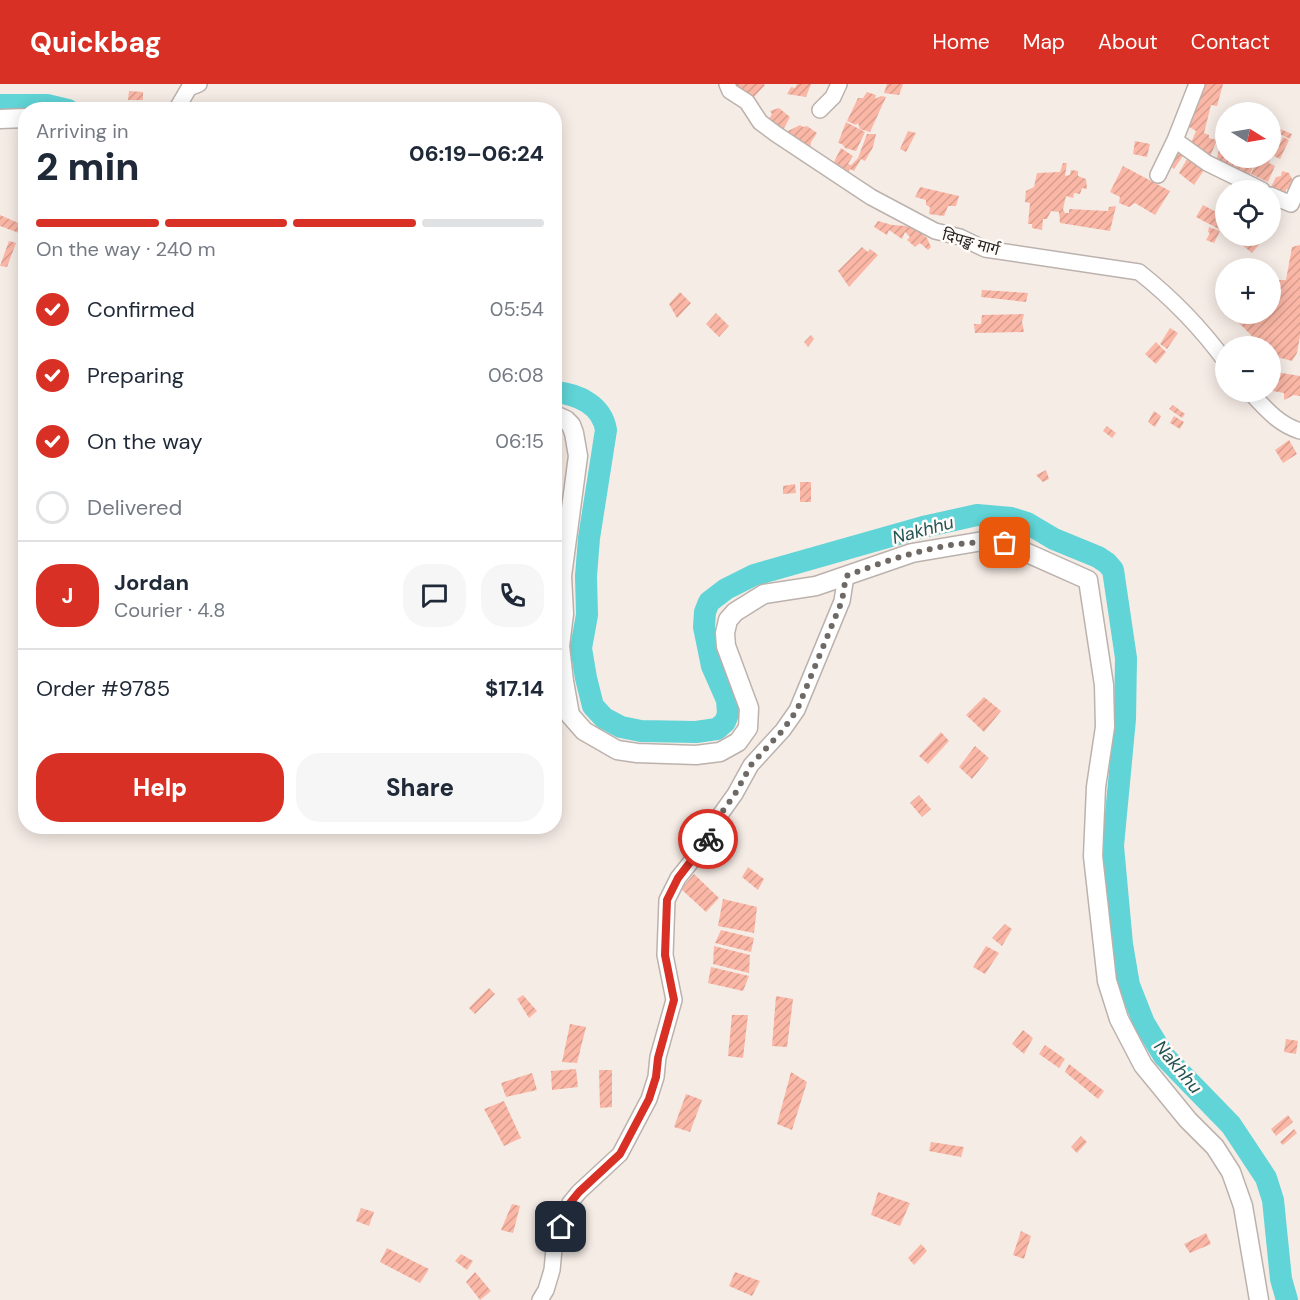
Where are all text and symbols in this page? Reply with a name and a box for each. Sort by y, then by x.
text: Quickbag [30,24,162,61]
text: Home [932,28,990,56]
text: Map [1023,28,1065,56]
text: About [1098,28,1158,56]
text: Contact [1191,28,1270,56]
north arrow [1215,102,1281,168]
map controls [1215,102,1281,402]
text: Arriving in [36,118,128,144]
text: 06:19–06:24 [409,139,544,168]
text: 2 min [36,141,140,192]
button: locate [1215,180,1281,246]
street label: दिपङ्ख मार्ग [940,224,1003,260]
text: On the way · 240 m [36,236,216,262]
button: + [1215,258,1281,324]
icon: check [36,293,69,326]
text: Confirmed [87,295,195,324]
text: 05:54 [490,296,544,322]
button: − [1215,336,1281,402]
icon: check [36,359,69,392]
text: Preparing [87,361,184,390]
text: 06:08 [488,362,544,388]
icon: check [36,425,69,458]
text: On the way [87,427,202,456]
text: 06:15 [495,428,544,454]
text: Delivered [87,493,182,522]
water label: Nakhhu [890,510,956,550]
pin [979,517,1030,568]
icon: bag [988,526,1021,559]
button: chat [403,564,466,627]
button: phone [481,564,544,627]
text: Jordan [114,568,189,597]
text: J [62,581,73,610]
text: Courier · 4.8 [114,597,225,623]
text: Order #9785 [36,674,170,703]
text: $17.14 [485,674,544,703]
button: Help [36,753,284,822]
button: Share [296,753,544,822]
courier [678,809,738,869]
icon: bike [692,823,725,856]
water label: Nakhhu [1149,1035,1207,1099]
pin [535,1201,586,1252]
icon: home [544,1210,577,1243]

